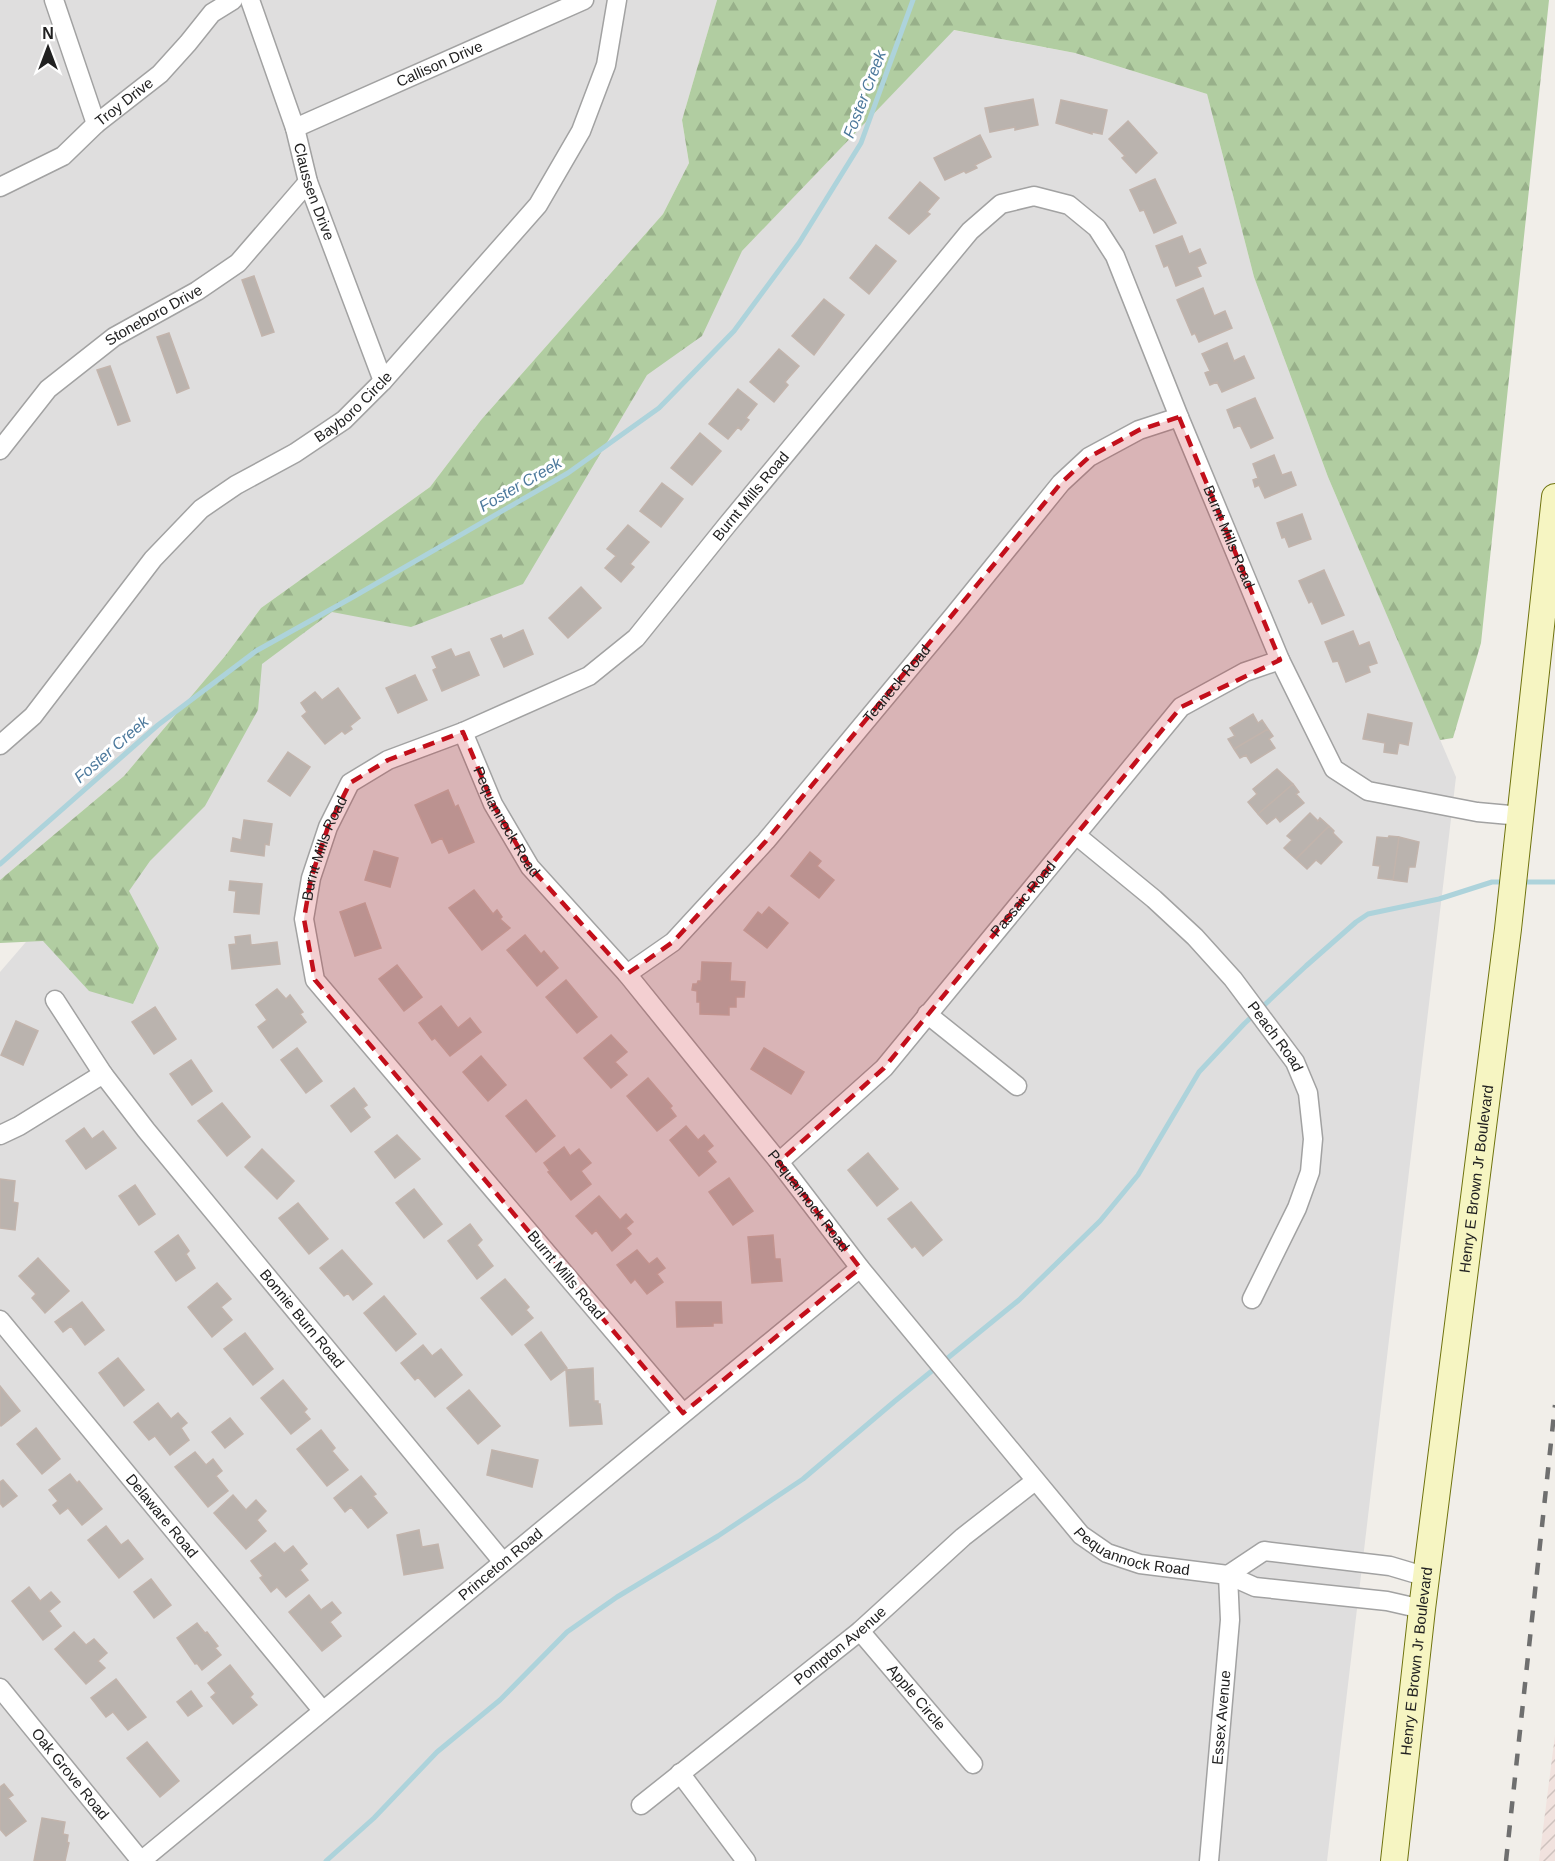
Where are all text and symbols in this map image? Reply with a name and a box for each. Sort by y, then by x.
north arrow [18,18,78,78]
text: N [42,25,54,42]
street label: Callison Drive [393,37,485,90]
water label: Foster Creek [840,47,889,140]
street label: Troy Drive [92,74,156,129]
street label: Claussen Drive [291,141,338,243]
street label: Stoneboro Drive [101,281,205,349]
street label: Bayboro Circle [311,368,395,445]
street label: Burnt Mills Road [709,448,792,544]
water label: Foster Creek [476,453,565,515]
street label: Burnt Mills Road [1200,483,1258,591]
street label: Teaneck Road [859,641,934,726]
water label: Foster Creek [71,712,153,786]
street label: Pequannock Road [470,764,544,880]
street label: Burnt Mills Road [298,793,350,902]
street label: Passaic Road [987,857,1059,940]
street label: Peach Road [1245,998,1307,1074]
street label: Henry E Brown Jr Boulevard [1456,1084,1496,1274]
street label: Pequannock Road [765,1146,853,1255]
street label: Burnt Mills Road [525,1227,608,1322]
street label: Bonnie Burn Road [257,1266,348,1371]
street label: Delaware Road [123,1470,202,1561]
street label: Pequannock Road [1070,1524,1191,1578]
street label: Princeton Road [455,1525,545,1604]
street label: Henry E Brown Jr Boulevard [1397,1566,1435,1756]
street label: Pompton Avenue [790,1603,889,1688]
street label: Apple Circle [884,1661,949,1733]
street label: Essex Avenue [1208,1670,1234,1765]
street label: Oak Grove Road [28,1725,113,1823]

